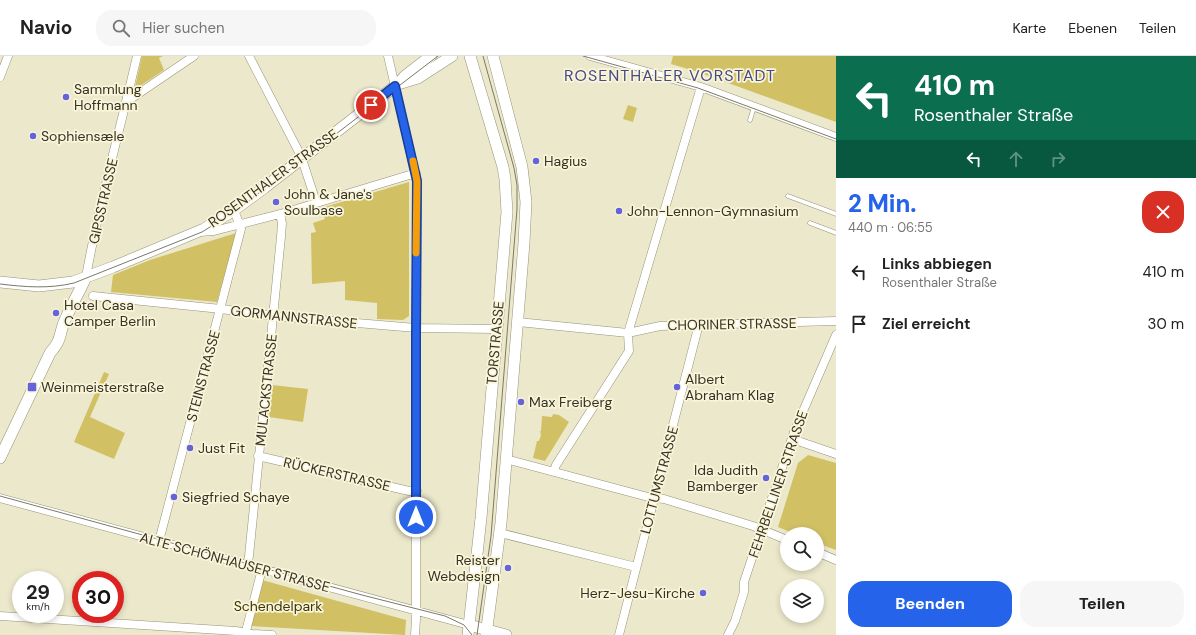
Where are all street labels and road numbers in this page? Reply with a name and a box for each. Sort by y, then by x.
street label: ROSENTHALER STRASSE [204,125,342,231]
street label: GIPSSTRASSE [84,156,122,246]
street label: TORSTRASSE [482,300,508,386]
street label: GORMANNSTRASSE [230,301,359,333]
street label: CHORINER STRASSE [667,314,797,334]
street label: STEINSTRASSE [182,328,224,424]
street label: MULACKSTRASSE [251,333,281,447]
street label: FEHRBELLINER STRASSE [744,408,812,560]
street label: LOTTUMSTRASSE [636,424,682,536]
street label: RÜCKERSTRASSE [282,453,392,495]
street label: ALTE SCHÖNHAUSER STRASSE [138,528,332,596]

